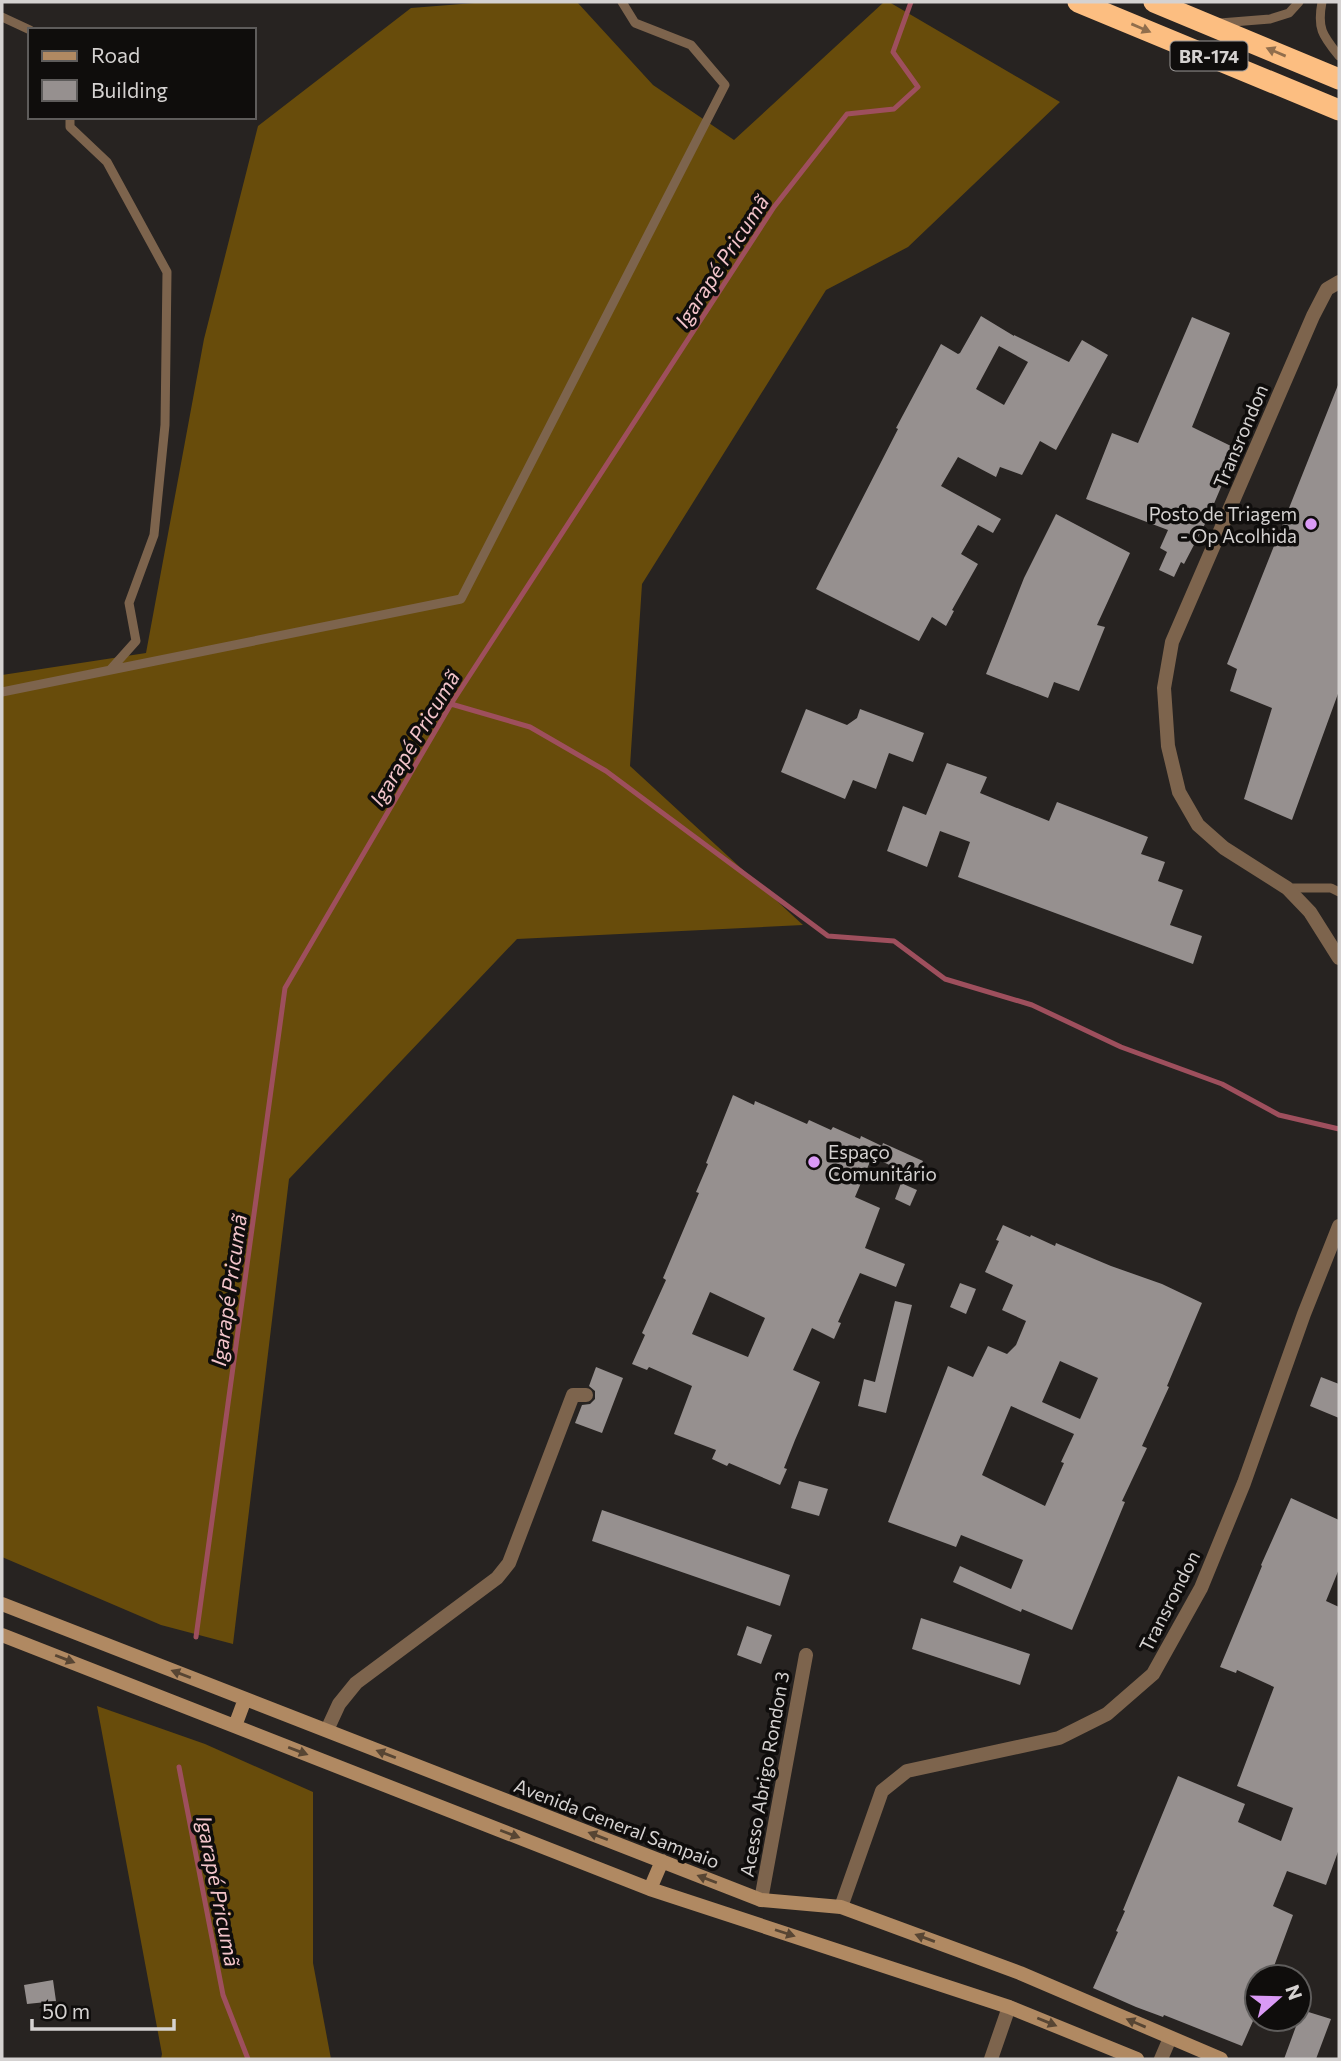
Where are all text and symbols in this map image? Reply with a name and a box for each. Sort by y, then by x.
one-way arrow [1131,23,1152,34]
legend [28,28,256,119]
text: Road [91,42,140,67]
road number: BR-174 [1170,42,1248,70]
one-way arrow [1266,47,1287,58]
text: Building [91,77,168,102]
water label: Igarapé Pricumã [669,189,774,332]
street label: Transrondon [1208,381,1272,491]
place label: Posto de Triagem - Op Acolhida [1149,502,1297,547]
marker: Posto de Triagem - Op Acolhida [1303,516,1319,532]
water label: Igarapé Pricumã [364,665,465,810]
place label: Espaço Comunitário [828,1140,937,1185]
marker: Espaço Comunitário [806,1154,822,1170]
water label: Igarapé Pricumã [205,1211,251,1368]
street label: Transrondon [1134,1547,1204,1655]
one-way arrow [55,1654,76,1665]
one-way arrow [171,1668,192,1679]
street label: Acesso Abrigo Rondon 3 [735,1669,793,1879]
one-way arrow [288,1745,309,1756]
one-way arrow [375,1748,396,1759]
street label: Avenida General Sampaio [511,1773,723,1873]
water label: Igarapé Pricumã [192,1813,246,1970]
one-way arrow [499,1829,520,1840]
one-way arrow [587,1831,608,1842]
one-way arrow [697,1873,718,1884]
one-way arrow [775,1928,796,1939]
one-way arrow [914,1932,935,1943]
north arrow [1243,1963,1313,2033]
text: N [1281,1981,1308,2003]
scale bar [32,1988,173,2032]
text: 50 m [42,1998,90,2023]
one-way arrow [1036,2017,1057,2028]
one-way arrow [1126,2017,1146,2029]

